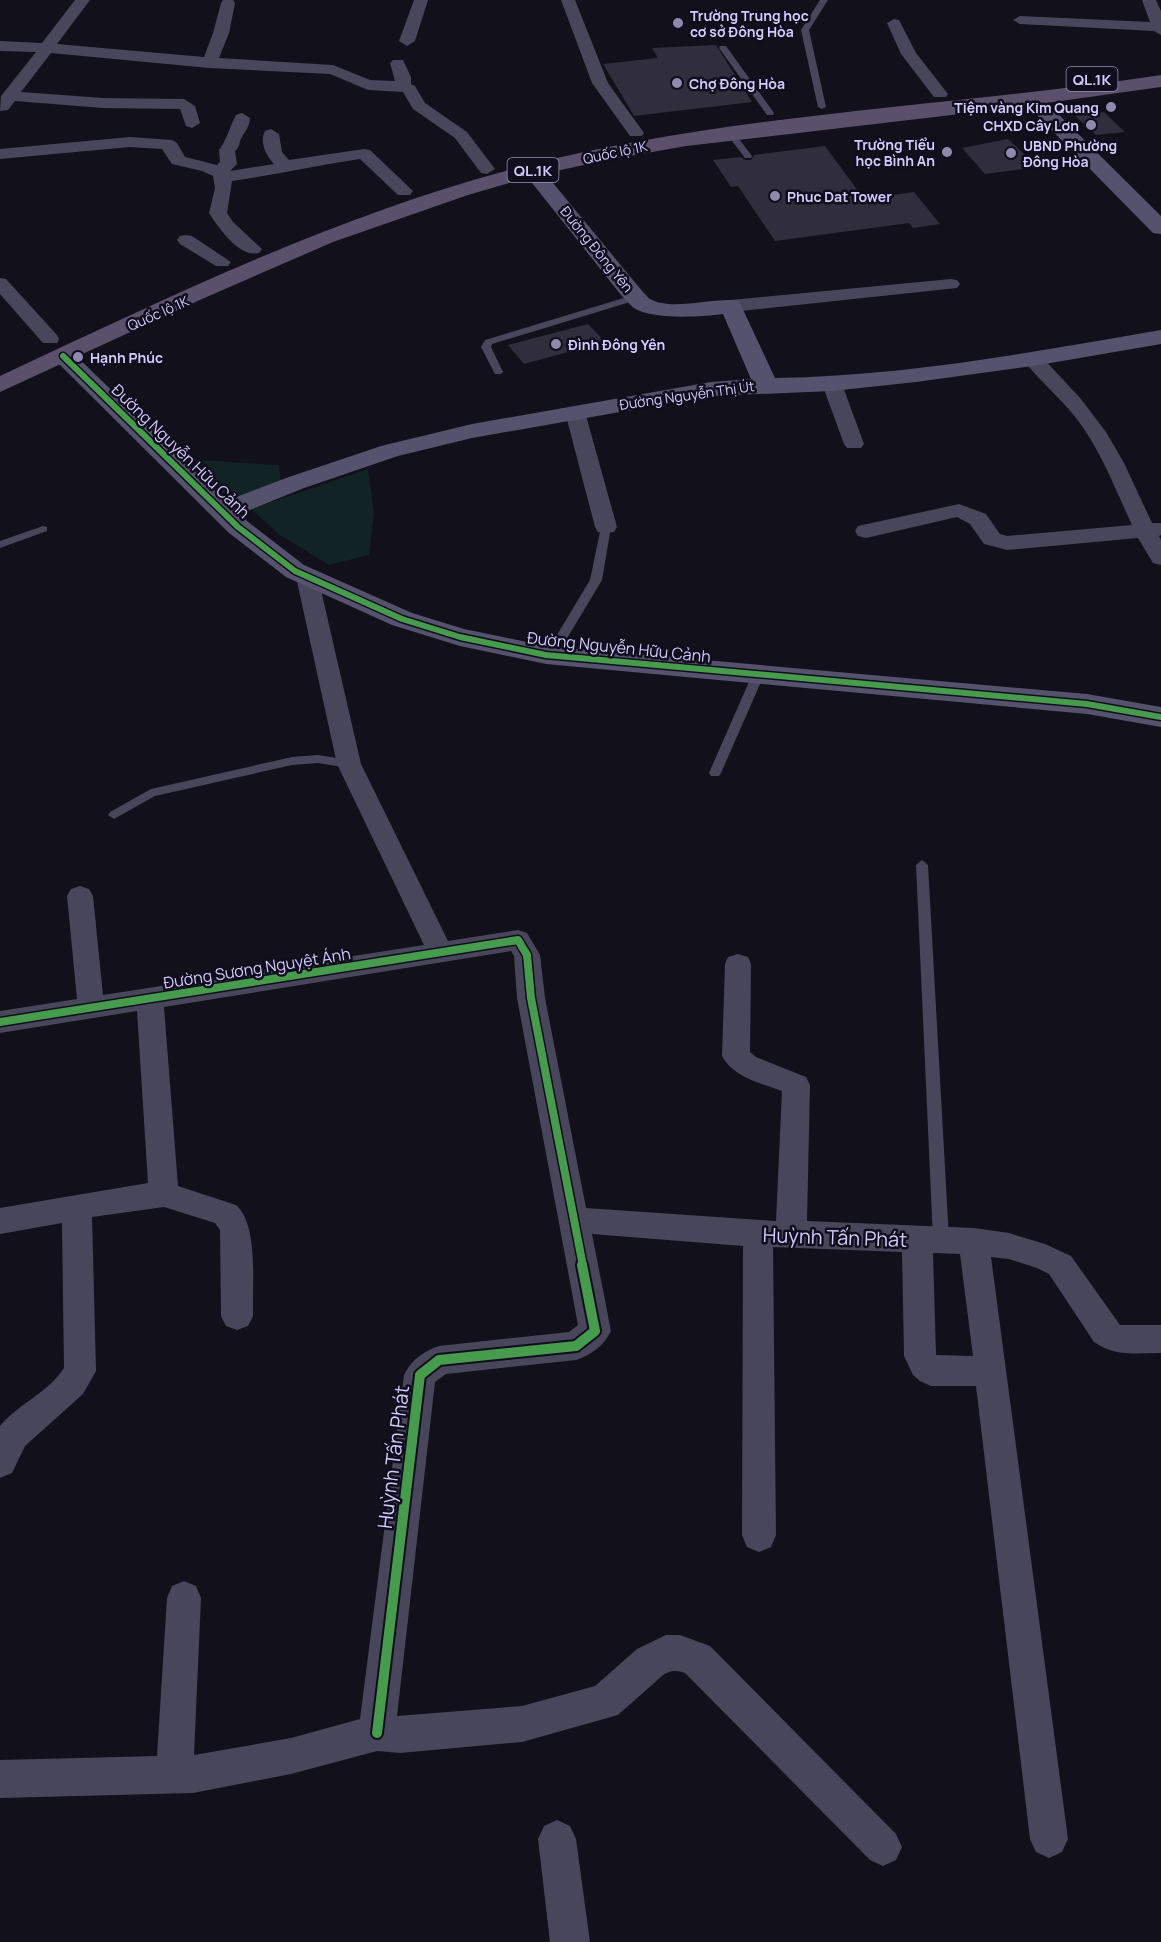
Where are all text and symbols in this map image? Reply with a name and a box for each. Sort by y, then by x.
place label: Trường Trung học cơ sở Đông Hòa [690,6,809,41]
marker: Trường Trung học cơ sở Đông Hòa [671,16,685,30]
road number: QL.1K [1066,67,1118,91]
place label: Chợ Đông Hòa [689,74,785,93]
marker: Chợ Đông Hòa [670,76,684,90]
place label: Tiệm vàng Kim Quang [954,98,1099,117]
marker: Tiệm vàng Kim Quang [1104,100,1118,114]
place label: CHXD Cây Lơn [983,116,1079,135]
marker: CHXD Cây Lơn [1084,118,1098,132]
place label: Trường Tiểu học Bình An [854,135,935,170]
street label: Quốc lộ 1K [581,136,650,168]
place label: UBND Phường Đông Hòa [1023,136,1117,171]
marker: Trường Tiểu học Bình An [940,145,954,159]
marker: UBND Phường Đông Hòa [1004,146,1018,160]
road number: QL.1K [508,158,558,182]
place label: Phuc Dat Tower [787,187,892,206]
marker: Phuc Dat Tower [768,189,782,203]
street label: Đường Đông Yên [556,202,638,296]
street label: Quốc lộ 1K [124,291,192,335]
place label: Đình Đông Yên [568,335,665,354]
marker: Đình Đông Yên [549,337,563,351]
place label: Hạnh Phúc [90,348,163,367]
marker: Hạnh Phúc [71,350,85,364]
street label: Đường Nguyễn Thị Út [618,376,756,414]
street label: Đường Nguyễn Hữu Cảnh [107,379,255,523]
street label: Đường Nguyễn Hữu Cảnh [526,626,712,668]
street label: Đường Sương Nguyệt Ánh [162,942,352,994]
street label: Huỳnh Tấn Phát [762,1221,908,1253]
street label: Huỳnh Tấn Phát [371,1384,415,1530]

